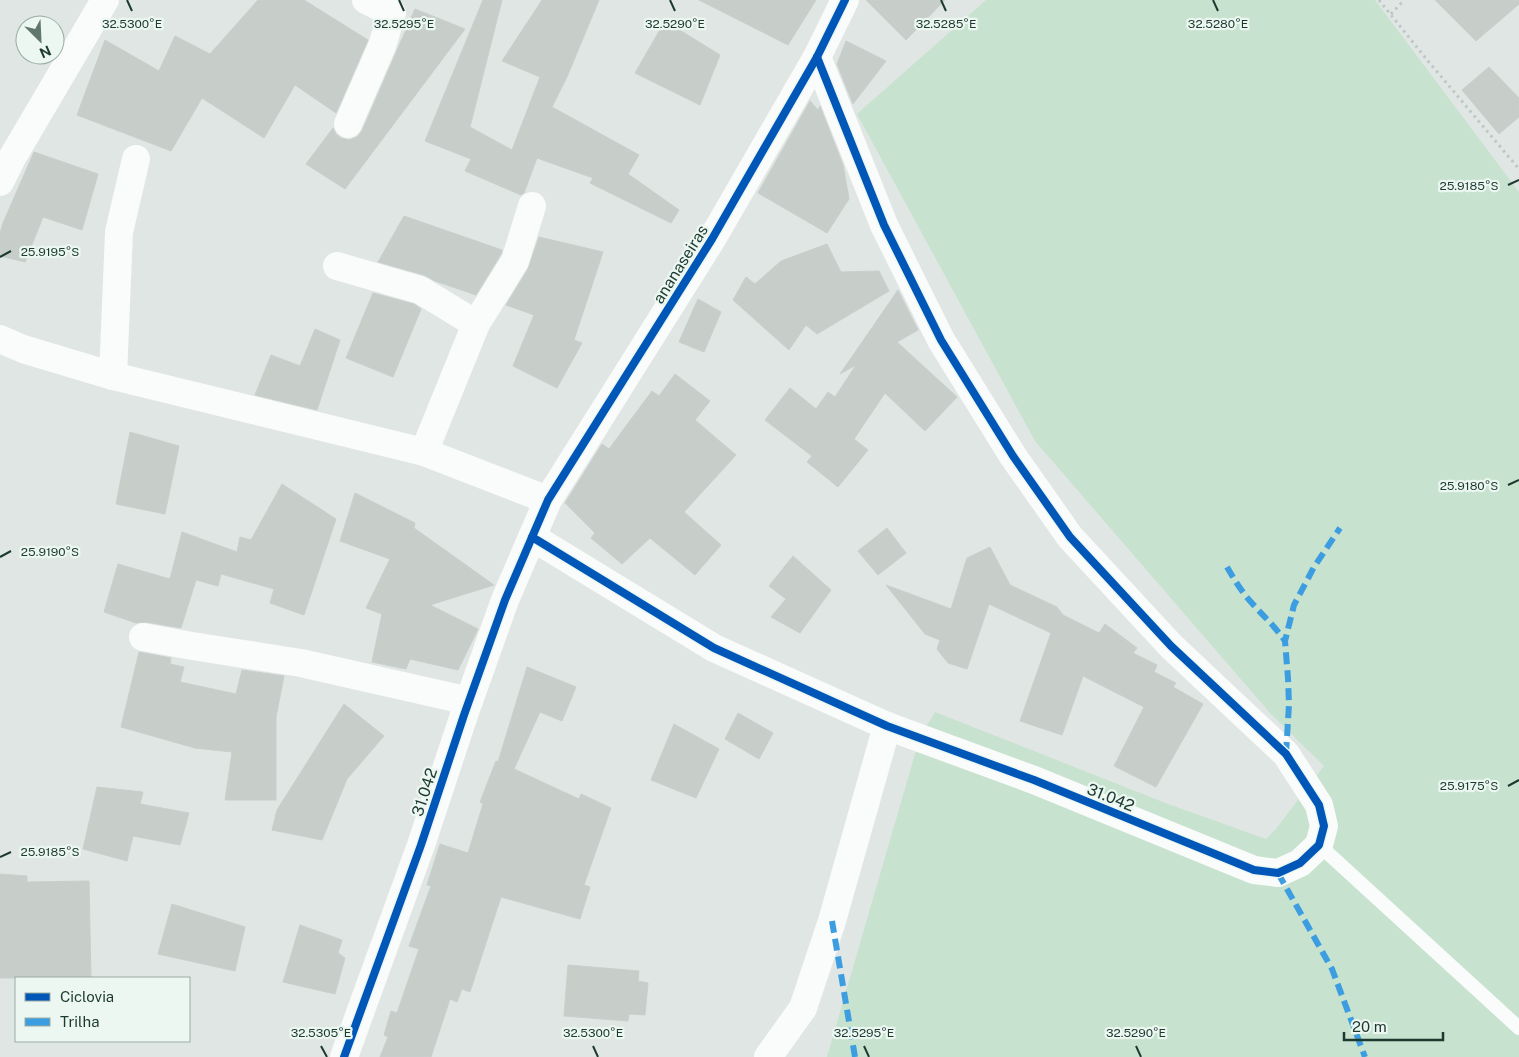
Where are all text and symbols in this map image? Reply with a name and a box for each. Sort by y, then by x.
north arrow [15,15,65,65]
text: 32.5300°E [102,17,162,31]
text: 32.5295°E [374,17,434,31]
text: 32.5290°E [645,17,705,31]
text: 32.5285°E [916,17,976,31]
text: 32.5280°E [1188,17,1248,31]
text: N [37,42,54,61]
text: 25.9185°S [1440,179,1498,193]
street label: ananaseiras [649,222,712,307]
text: 25.9195°S [21,245,79,259]
text: 25.9180°S [1440,479,1498,493]
text: 25.9190°S [21,545,79,559]
street label: 31.042 [408,766,441,819]
street label: 31.042 [1084,779,1137,816]
text: 25.9175°S [1440,779,1498,793]
text: 25.9185°S [21,845,79,859]
legend [15,977,190,1042]
text: Ciclovia [60,988,114,1005]
scale bar [1344,1010,1443,1042]
text: Trilha [60,1013,99,1030]
text: 20 m [1352,1018,1387,1035]
text: 32.5305°E [291,1026,351,1040]
text: 32.5300°E [563,1026,623,1040]
text: 32.5295°E [834,1026,894,1040]
text: 32.5290°E [1106,1026,1166,1040]

